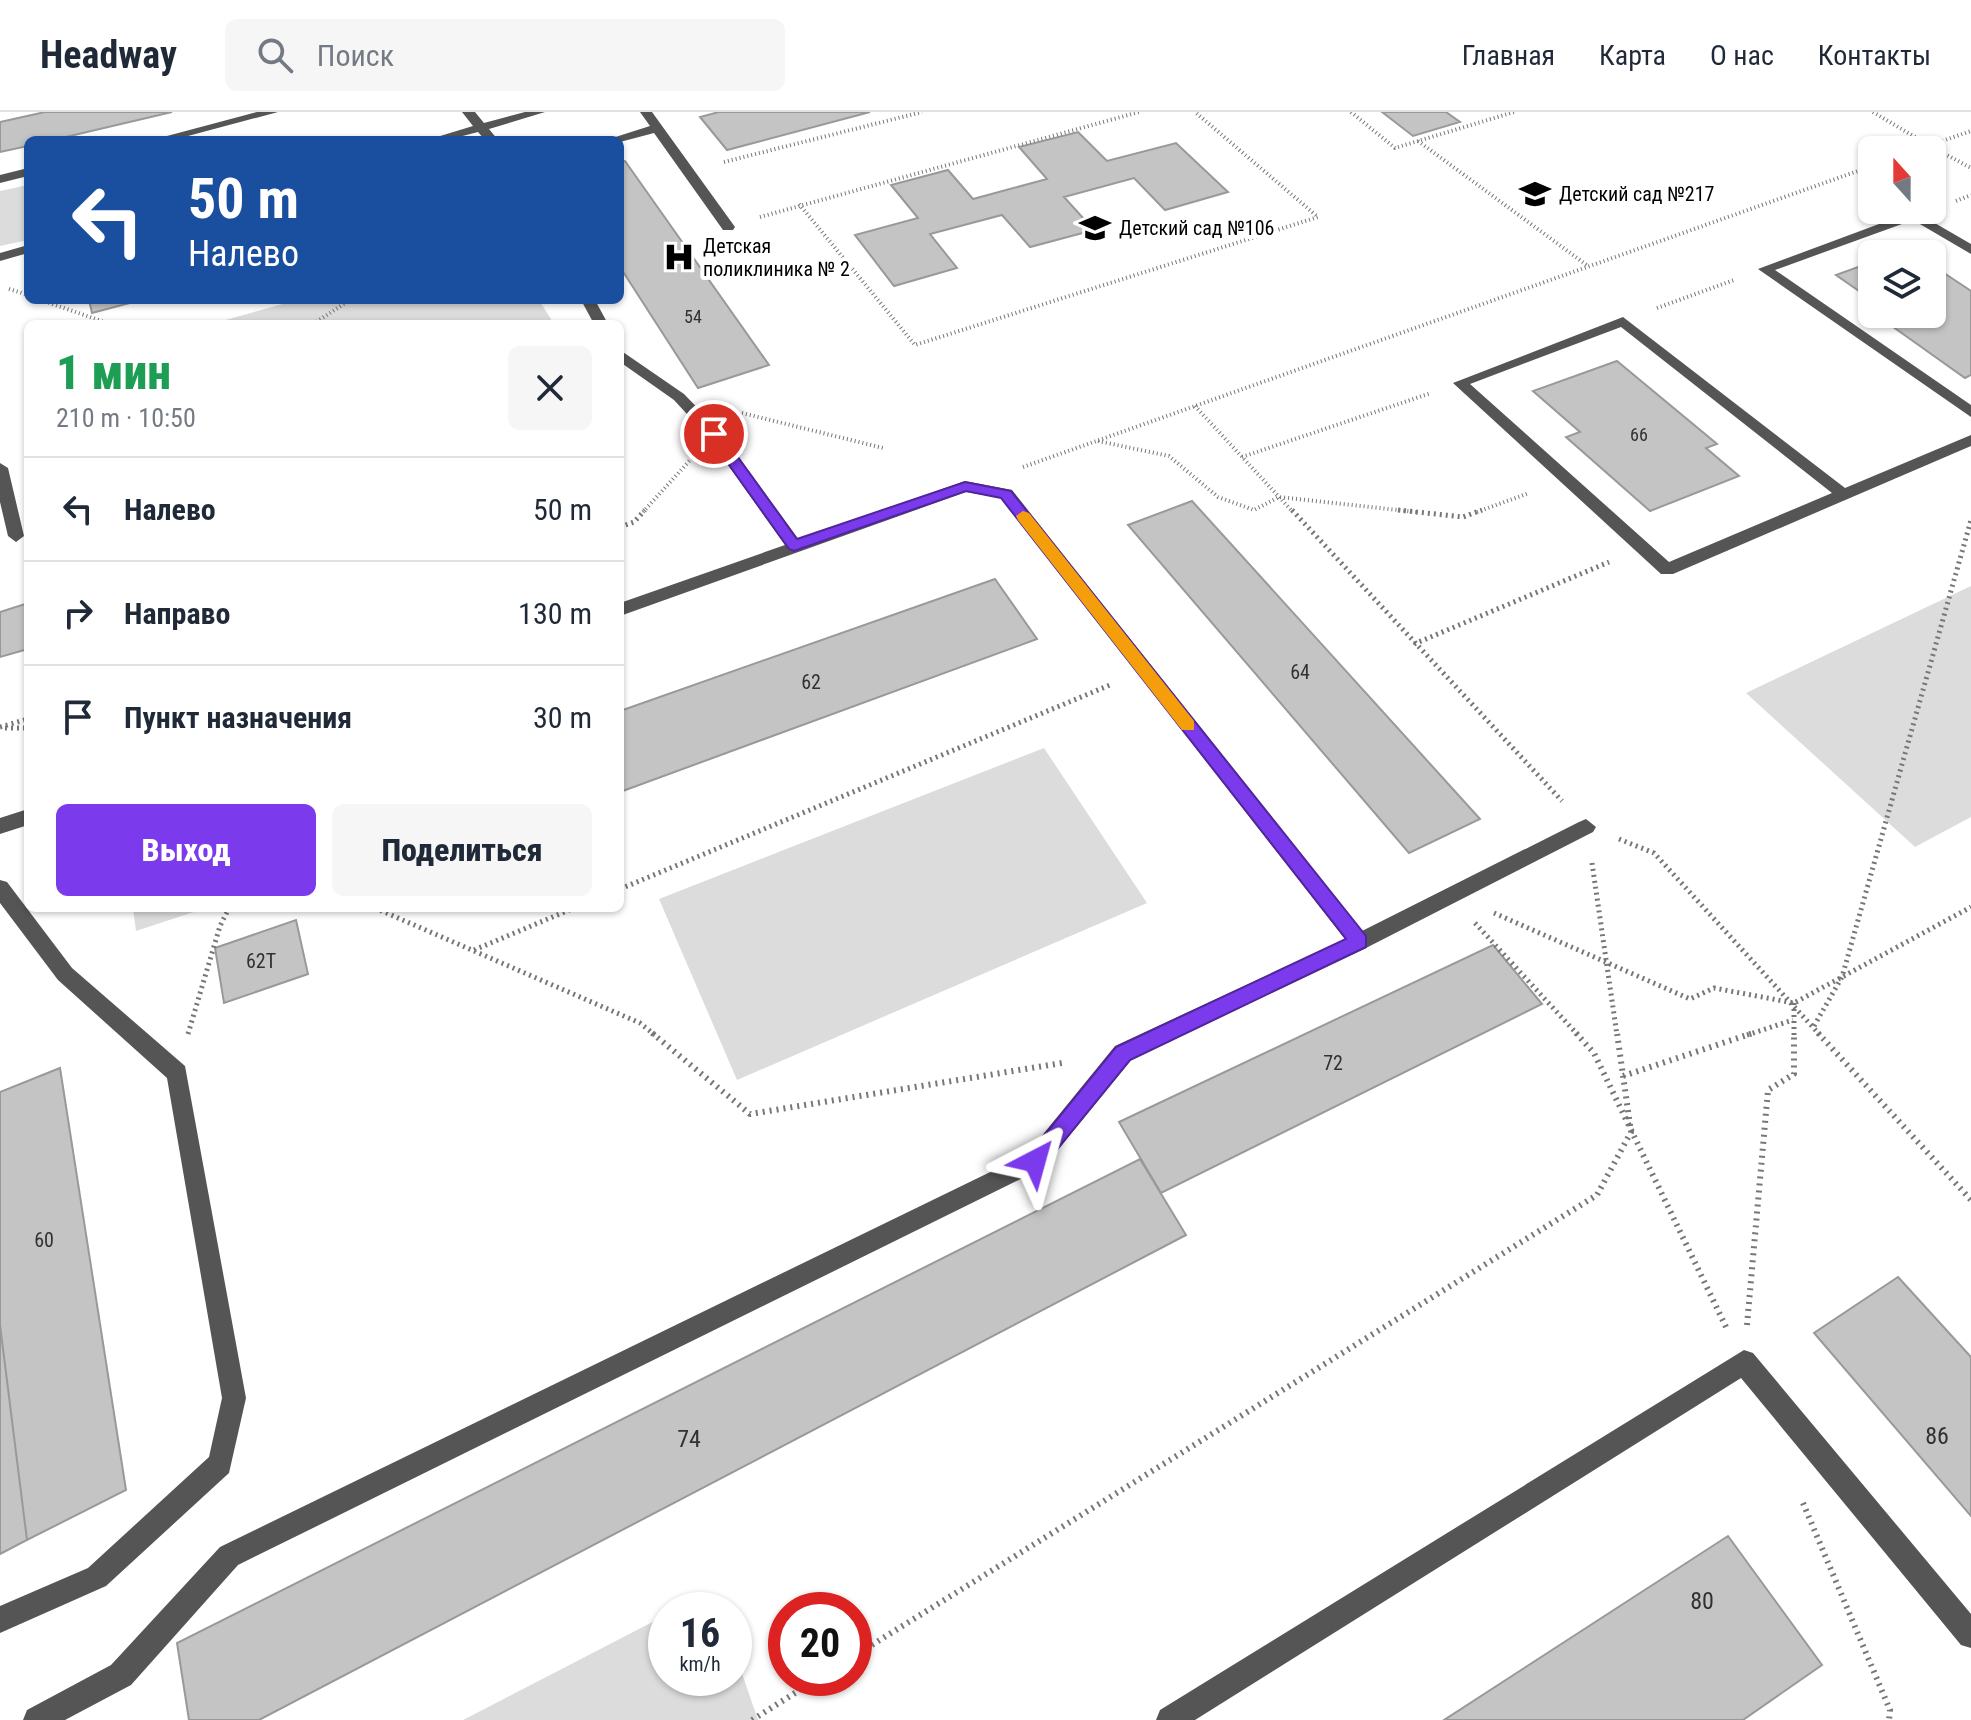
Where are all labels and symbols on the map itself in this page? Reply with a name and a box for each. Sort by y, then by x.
north arrow [1858,136,1946,224]
school or university icon: Детский сад №217 [1518,177,1552,211]
place label: Детский сад №217 [1559,182,1714,206]
school or university icon: Детский сад №106 [1078,211,1112,245]
place label: Детский сад №106 [1119,216,1274,240]
place label: Детская поликлиника № 2 [703,234,850,281]
hospital icon: Детская поликлиника № 2 [662,240,696,274]
house number: 54 [684,306,702,327]
pin [680,400,748,468]
house number: 66 [1630,424,1648,445]
house number: 64 [1290,660,1310,684]
house number: 62 [801,670,821,694]
house number: 62Т [246,949,276,973]
house number: 72 [1323,1051,1343,1075]
position arrow [993,1119,1077,1203]
house number: 60 [34,1228,54,1252]
house number: 86 [1925,1422,1949,1450]
house number: 74 [677,1425,701,1453]
house number: 80 [1690,1587,1714,1615]
speed limit sign: 20 [768,1592,872,1696]

